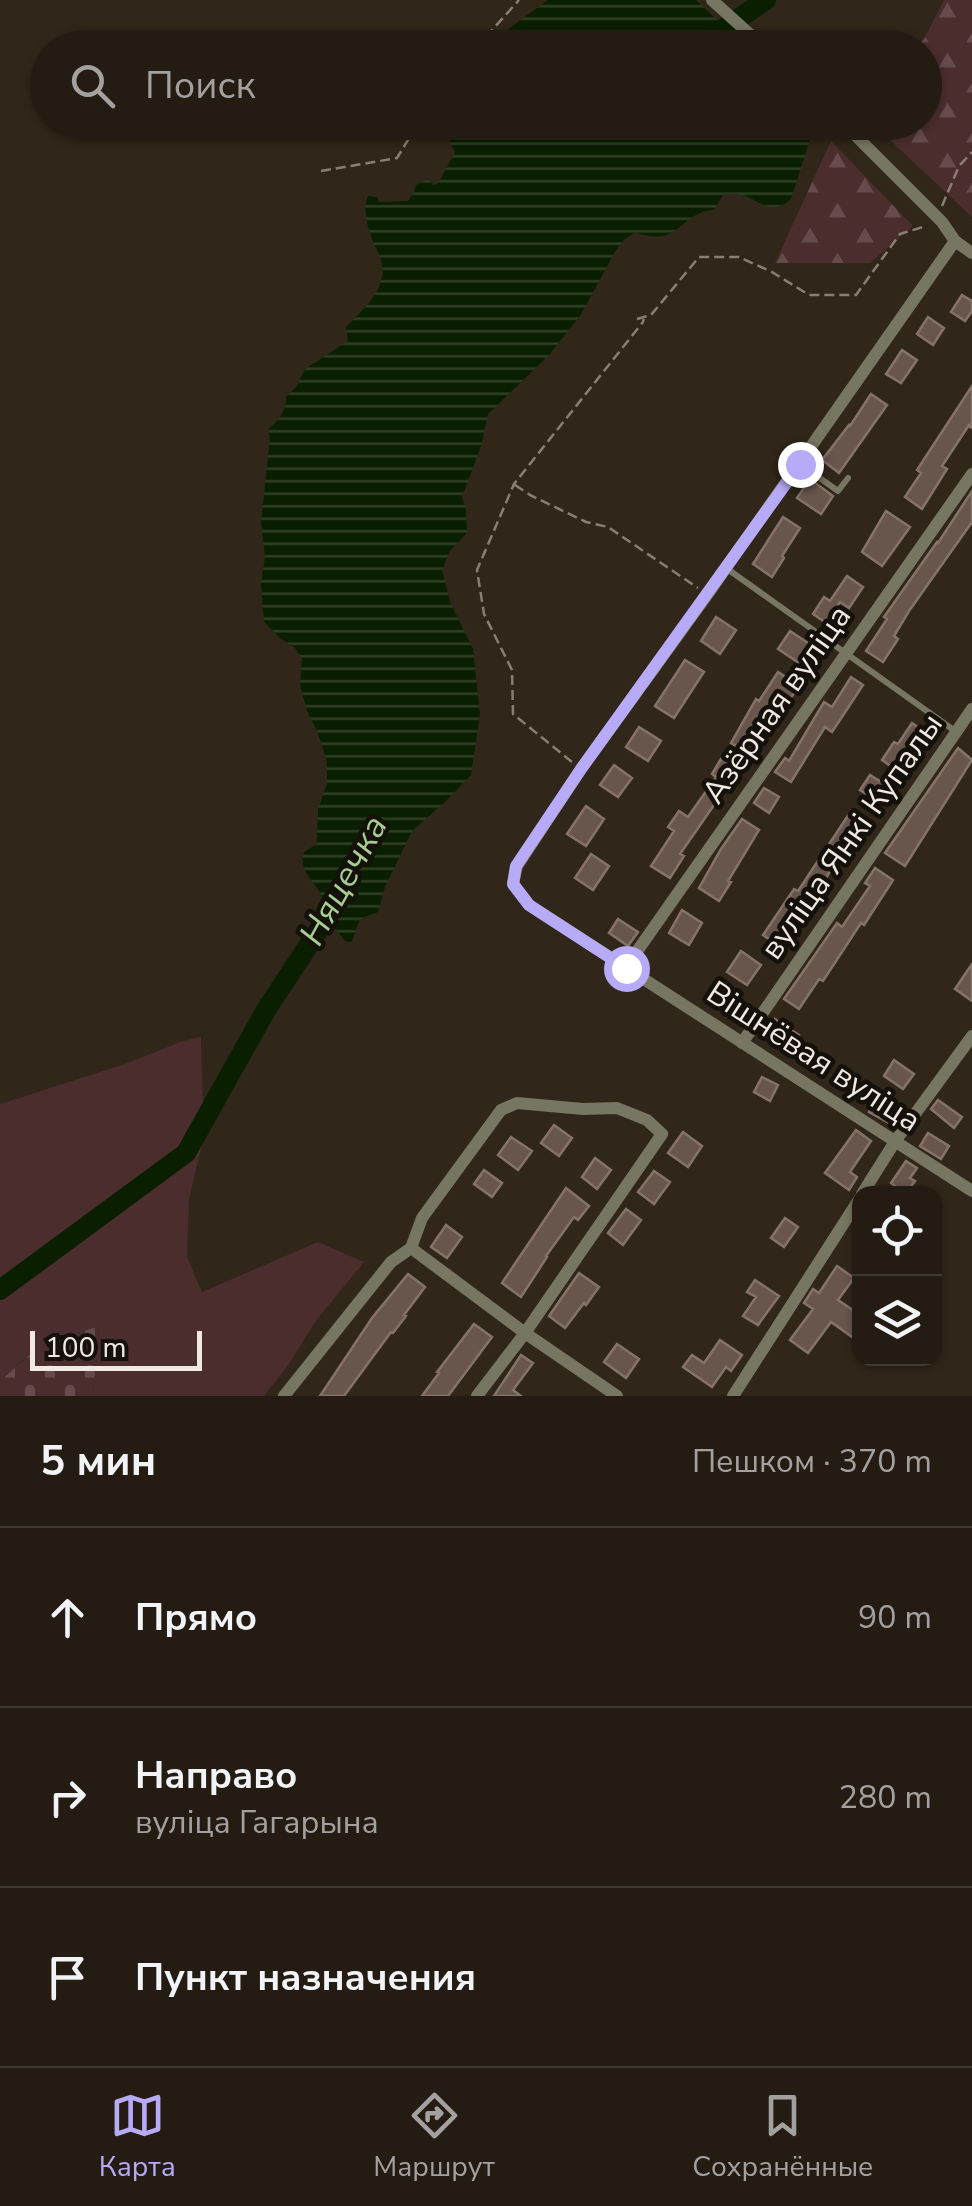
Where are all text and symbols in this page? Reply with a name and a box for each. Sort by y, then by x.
search box [30,30,942,140]
icon: search [65,58,120,113]
text: Поиск [145,60,255,111]
route end [778,442,824,488]
street label: Азёрная вуліца [692,597,861,812]
street label: вуліца Янкі Купалы [750,705,953,968]
water label: Няцечка [288,807,398,954]
route start [604,946,650,992]
street label: Вішнёвая вуліца [698,971,929,1142]
map controls [852,1186,942,1366]
button: locate [852,1186,942,1276]
button: layers [852,1276,942,1366]
scale bar [30,1326,202,1370]
text: 100 m [45,1329,127,1367]
text: 5 мин [40,1433,156,1490]
text: Пешком · 370 m [692,1440,932,1483]
icon: ahead [40,1590,95,1645]
text: Прямо [135,1592,257,1643]
text: 90 m [858,1596,932,1639]
text: Направо [135,1750,297,1801]
icon: right [40,1770,95,1825]
text: 280 m [839,1776,932,1819]
text: вуліца Гагарына [135,1801,379,1844]
icon: arrive [40,1950,95,2005]
text: Пункт назначения [135,1952,476,2003]
tab: Карта [99,2088,176,2186]
tab: Маршрут [373,2088,495,2186]
tab: Сохранённые [692,2088,873,2186]

